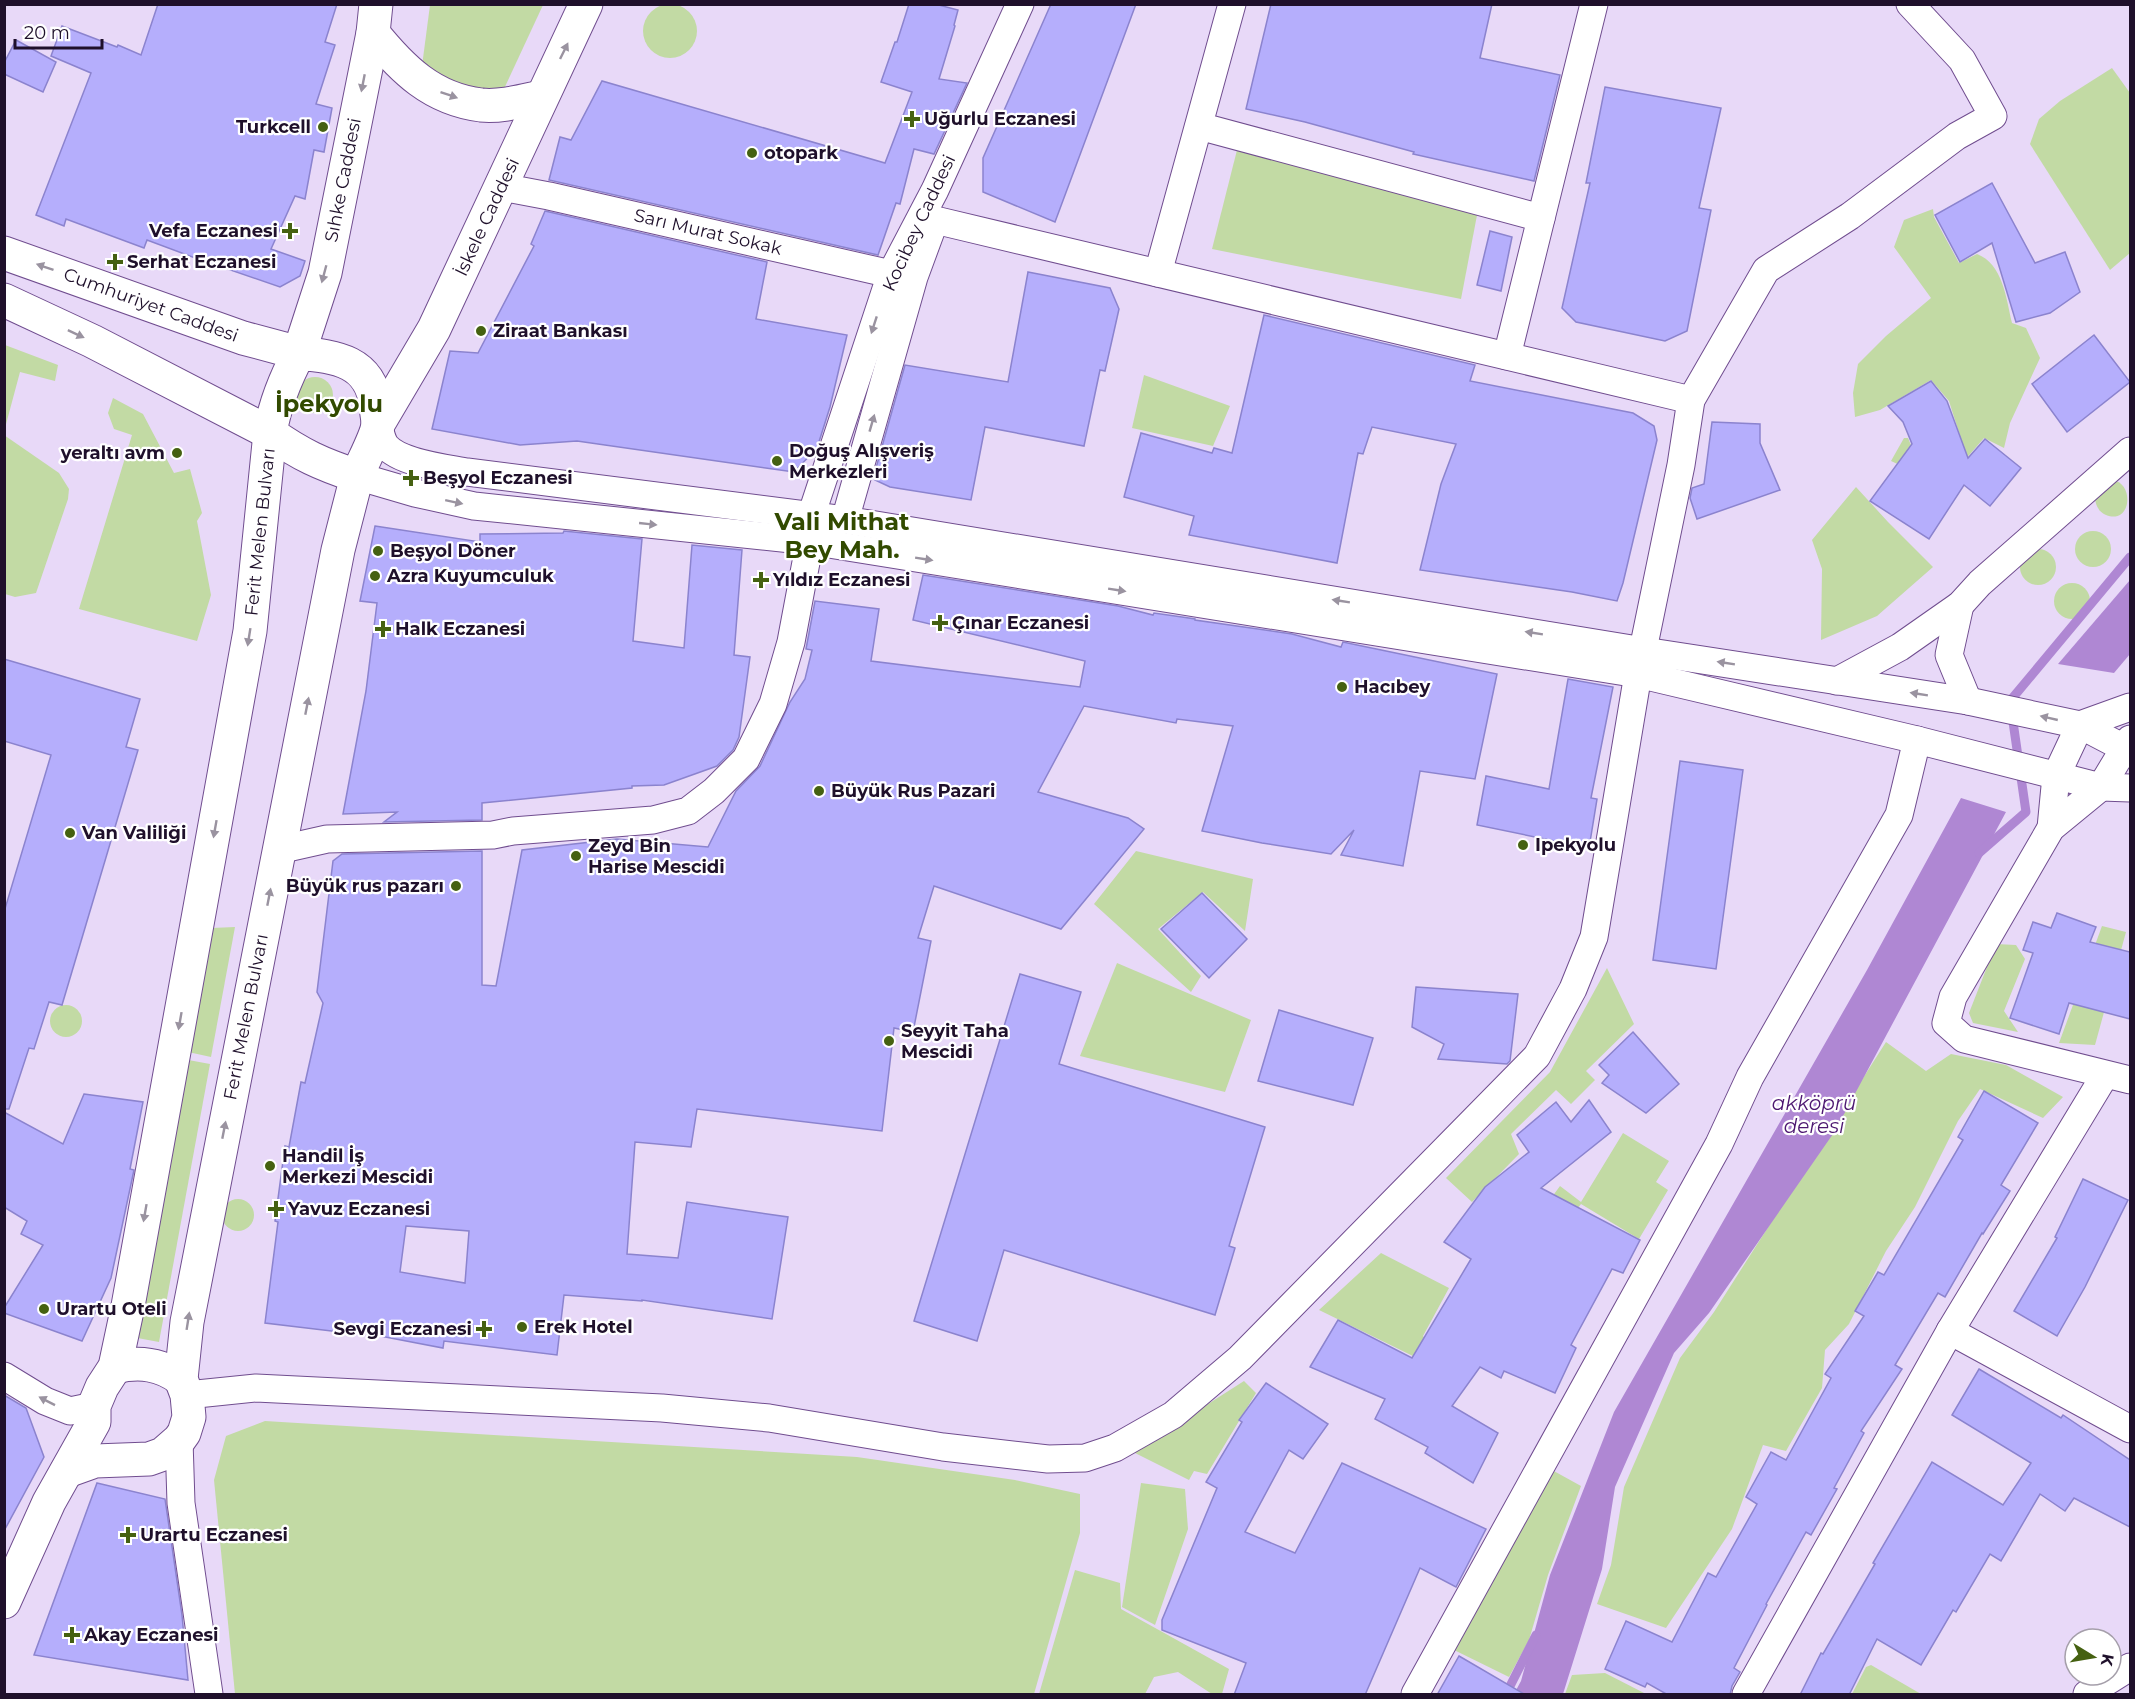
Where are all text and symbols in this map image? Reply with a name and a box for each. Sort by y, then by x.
scale bar [15,12,102,50]
text: 20 m [24,22,70,44]
one-way arrow [558,42,568,60]
one-way arrow [358,74,367,93]
one-way arrow [440,91,458,100]
place label: Uğurlu Eczanesi [924,108,1076,130]
marker: Uğurlu Eczanesi [905,112,919,126]
place label: Turkcell [236,116,311,138]
street label: Sıhke Caddesi [320,116,366,244]
marker: Turkcell [316,120,330,134]
place label: otopark [764,142,838,164]
marker: otopark [745,146,759,160]
street label: Kocibey Caddesi [878,151,960,295]
street label: İskele Caddesi [450,154,524,280]
street label: Sarı Murat Sokak [632,204,784,260]
place label: Vefa Eczanesi [148,220,278,242]
marker: Vefa Eczanesi [283,224,297,238]
place label: Serhat Eczanesi [127,251,276,273]
marker: Serhat Eczanesi [108,255,122,269]
one-way arrow [36,262,54,272]
street label: Cumhuriyet Caddesi [61,263,241,347]
one-way arrow [319,265,329,283]
one-way arrow [869,316,878,334]
place label: Ziraat Bankası [493,320,628,342]
marker: Ziraat Bankası [474,324,488,338]
one-way arrow [68,329,85,338]
district label: İpekyolu [275,389,383,418]
one-way arrow [868,414,877,432]
place label: Doğuş Alışveriş Merkezleri [789,440,934,483]
place label: yeraltı avm [60,442,165,464]
marker: yeraltı avm [170,446,184,460]
street label: Ferit Melen Bulvarı [240,447,280,617]
marker: Doğuş Alışveriş Merkezleri [770,454,784,468]
place label: Beşyol Eczanesi [423,467,573,489]
marker: Beşyol Eczanesi [404,471,418,485]
one-way arrow [445,497,463,507]
district label: Vali Mithat Bey Mah. [773,507,910,564]
one-way arrow [638,519,657,529]
place label: Beşyol Döner [390,540,516,562]
marker: Beşyol Döner [371,544,385,558]
one-way arrow [915,555,934,564]
place label: Azra Kuyumculuk [386,565,554,587]
marker: Azra Kuyumculuk [368,569,382,583]
place label: Yıldız Eczanesi [772,569,910,591]
marker: Yıldız Eczanesi [754,573,768,587]
one-way arrow [1108,586,1127,595]
one-way arrow [1332,596,1351,605]
place label: Çınar Eczanesi [952,612,1089,634]
marker: Çınar Eczanesi [933,616,947,630]
place label: Halk Eczanesi [395,618,525,640]
marker: Halk Eczanesi [376,622,390,636]
one-way arrow [244,628,253,647]
one-way arrow [1524,628,1543,637]
one-way arrow [1717,659,1736,668]
place label: Hacıbey [1354,676,1431,698]
marker: Hacıbey [1335,680,1349,694]
one-way arrow [1909,689,1928,698]
one-way arrow [303,696,312,715]
one-way arrow [2039,713,2058,722]
place label: Büyük Rus Pazari [831,780,995,802]
marker: Büyük Rus Pazari [812,784,826,798]
one-way arrow [210,820,219,839]
place label: Van Valiliği [81,822,186,844]
marker: Van Valiliği [63,826,77,840]
place label: Ipekyolu [1535,834,1616,856]
place label: Zeyd Bin Harise Mescidi [588,835,725,878]
marker: Ipekyolu [1516,838,1530,852]
marker: Zeyd Bin Harise Mescidi [569,849,583,863]
place label: Büyük rus pazarı [286,875,444,897]
marker: Büyük rus pazarı [449,879,463,893]
one-way arrow [265,887,274,906]
street label: Ferit Melen Bulvarı [219,932,273,1102]
one-way arrow [175,1011,184,1030]
place label: Seyyit Taha Mescidi [901,1020,1009,1063]
marker: Seyyit Taha Mescidi [882,1034,896,1048]
water label: akköprü deresi [1772,1091,1856,1138]
one-way arrow [220,1120,229,1139]
place label: Handil İş Merkezi Mescidi [282,1145,433,1188]
marker: Handil İş Merkezi Mescidi [263,1159,277,1173]
place label: Yavuz Eczanesi [287,1198,430,1220]
marker: Yavuz Eczanesi [269,1202,283,1216]
one-way arrow [140,1203,149,1222]
place label: Urartu Oteli [56,1298,167,1320]
marker: Urartu Oteli [37,1302,51,1316]
one-way arrow [183,1311,192,1330]
place label: Erek Hotel [534,1316,633,1338]
place label: Sevgi Eczanesi [333,1318,472,1340]
marker: Erek Hotel [515,1320,529,1334]
marker: Sevgi Eczanesi [477,1322,491,1336]
one-way arrow [39,1396,56,1406]
place label: Urartu Eczanesi [140,1524,288,1546]
marker: Urartu Eczanesi [121,1528,135,1542]
place label: Akay Eczanesi [83,1624,219,1646]
north arrow [2063,1627,2123,1687]
marker: Akay Eczanesi [65,1628,79,1642]
text: K [2097,1652,2118,1669]

